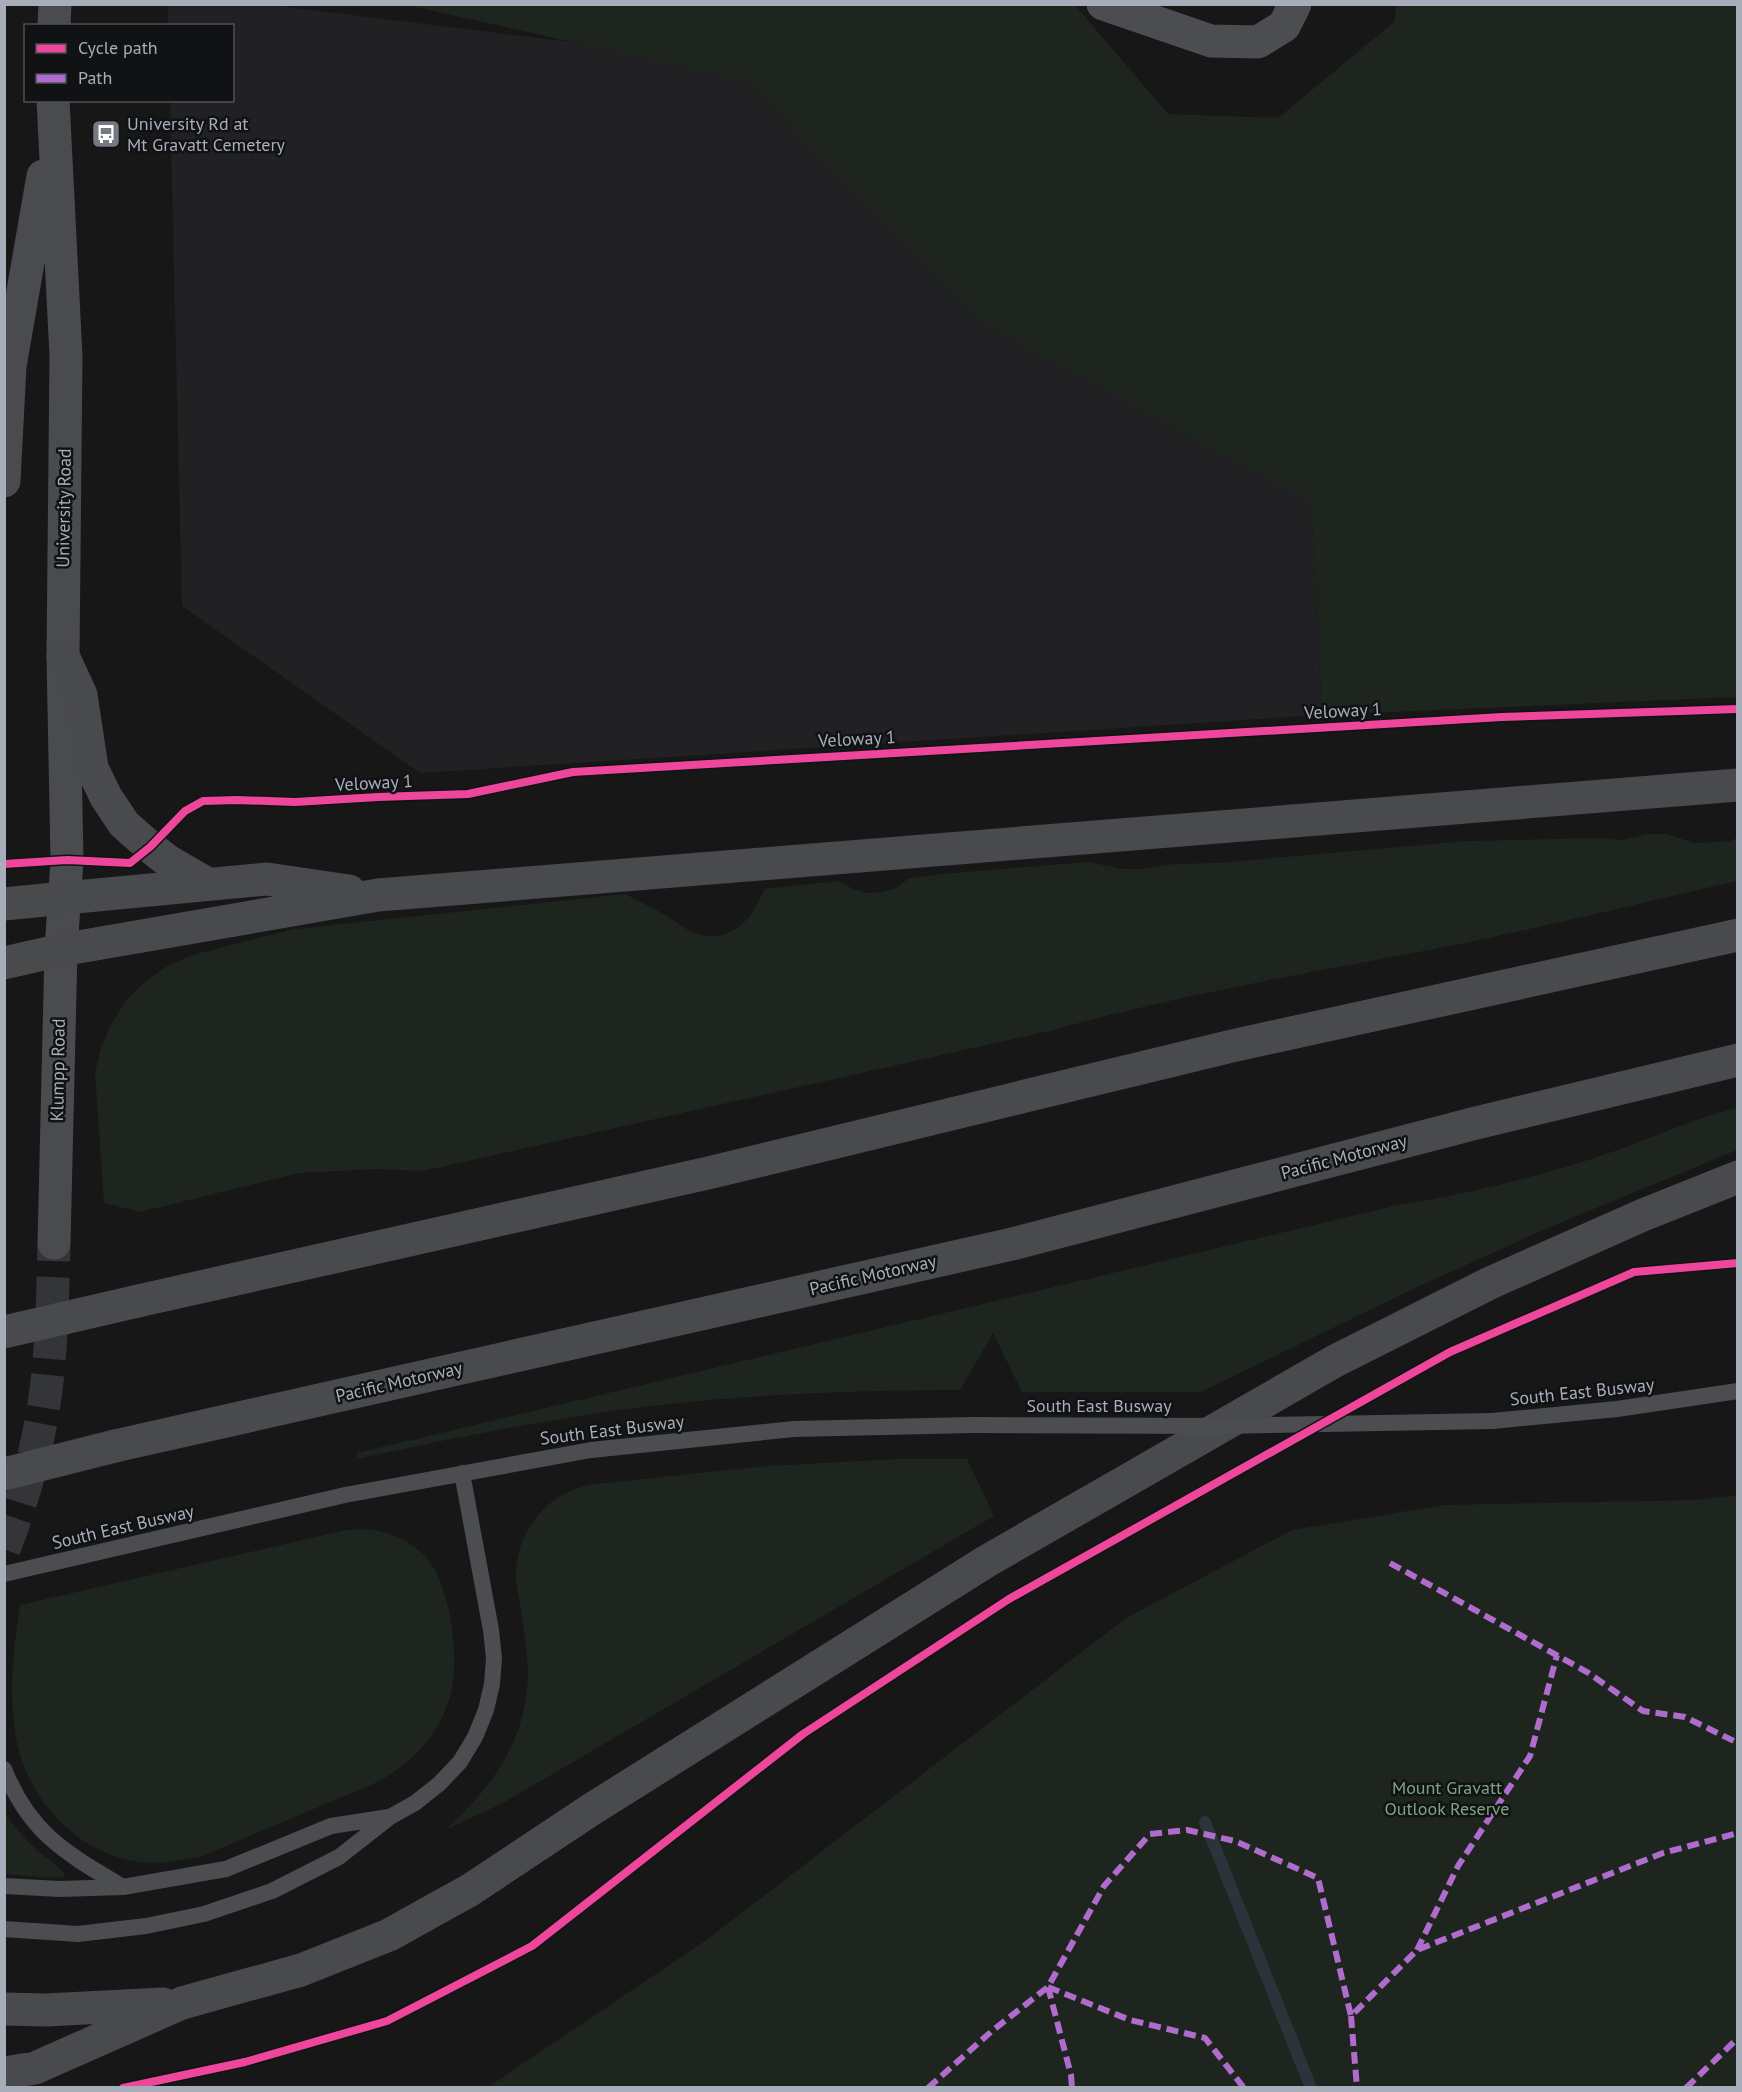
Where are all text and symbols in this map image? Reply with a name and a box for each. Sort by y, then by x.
legend [24,24,234,102]
text: Cycle path [78,36,158,59]
text: Path [78,66,112,89]
place label: University Rd at Mt Gravatt Cemetery [127,112,286,156]
bus stop icon: University Rd at Mt Gravatt Cemetery [90,118,122,150]
street label: University Road [51,448,76,568]
street label: Veloway 1 [1303,697,1382,724]
street label: Veloway 1 [817,725,896,752]
street label: Veloway 1 [334,769,413,796]
street label: Klumpp Road [45,1018,70,1122]
street label: Pacific Motorway [1278,1128,1410,1184]
street label: Pacific Motorway [807,1249,939,1300]
street label: Pacific Motorway [333,1356,465,1407]
street label: South East Busway [1509,1372,1656,1411]
street label: South East Busway [1026,1394,1172,1417]
street label: South East Busway [539,1409,686,1450]
street label: South East Busway [50,1499,197,1554]
park label: Mount Gravatt Outlook Reserve [1384,1776,1510,1820]

